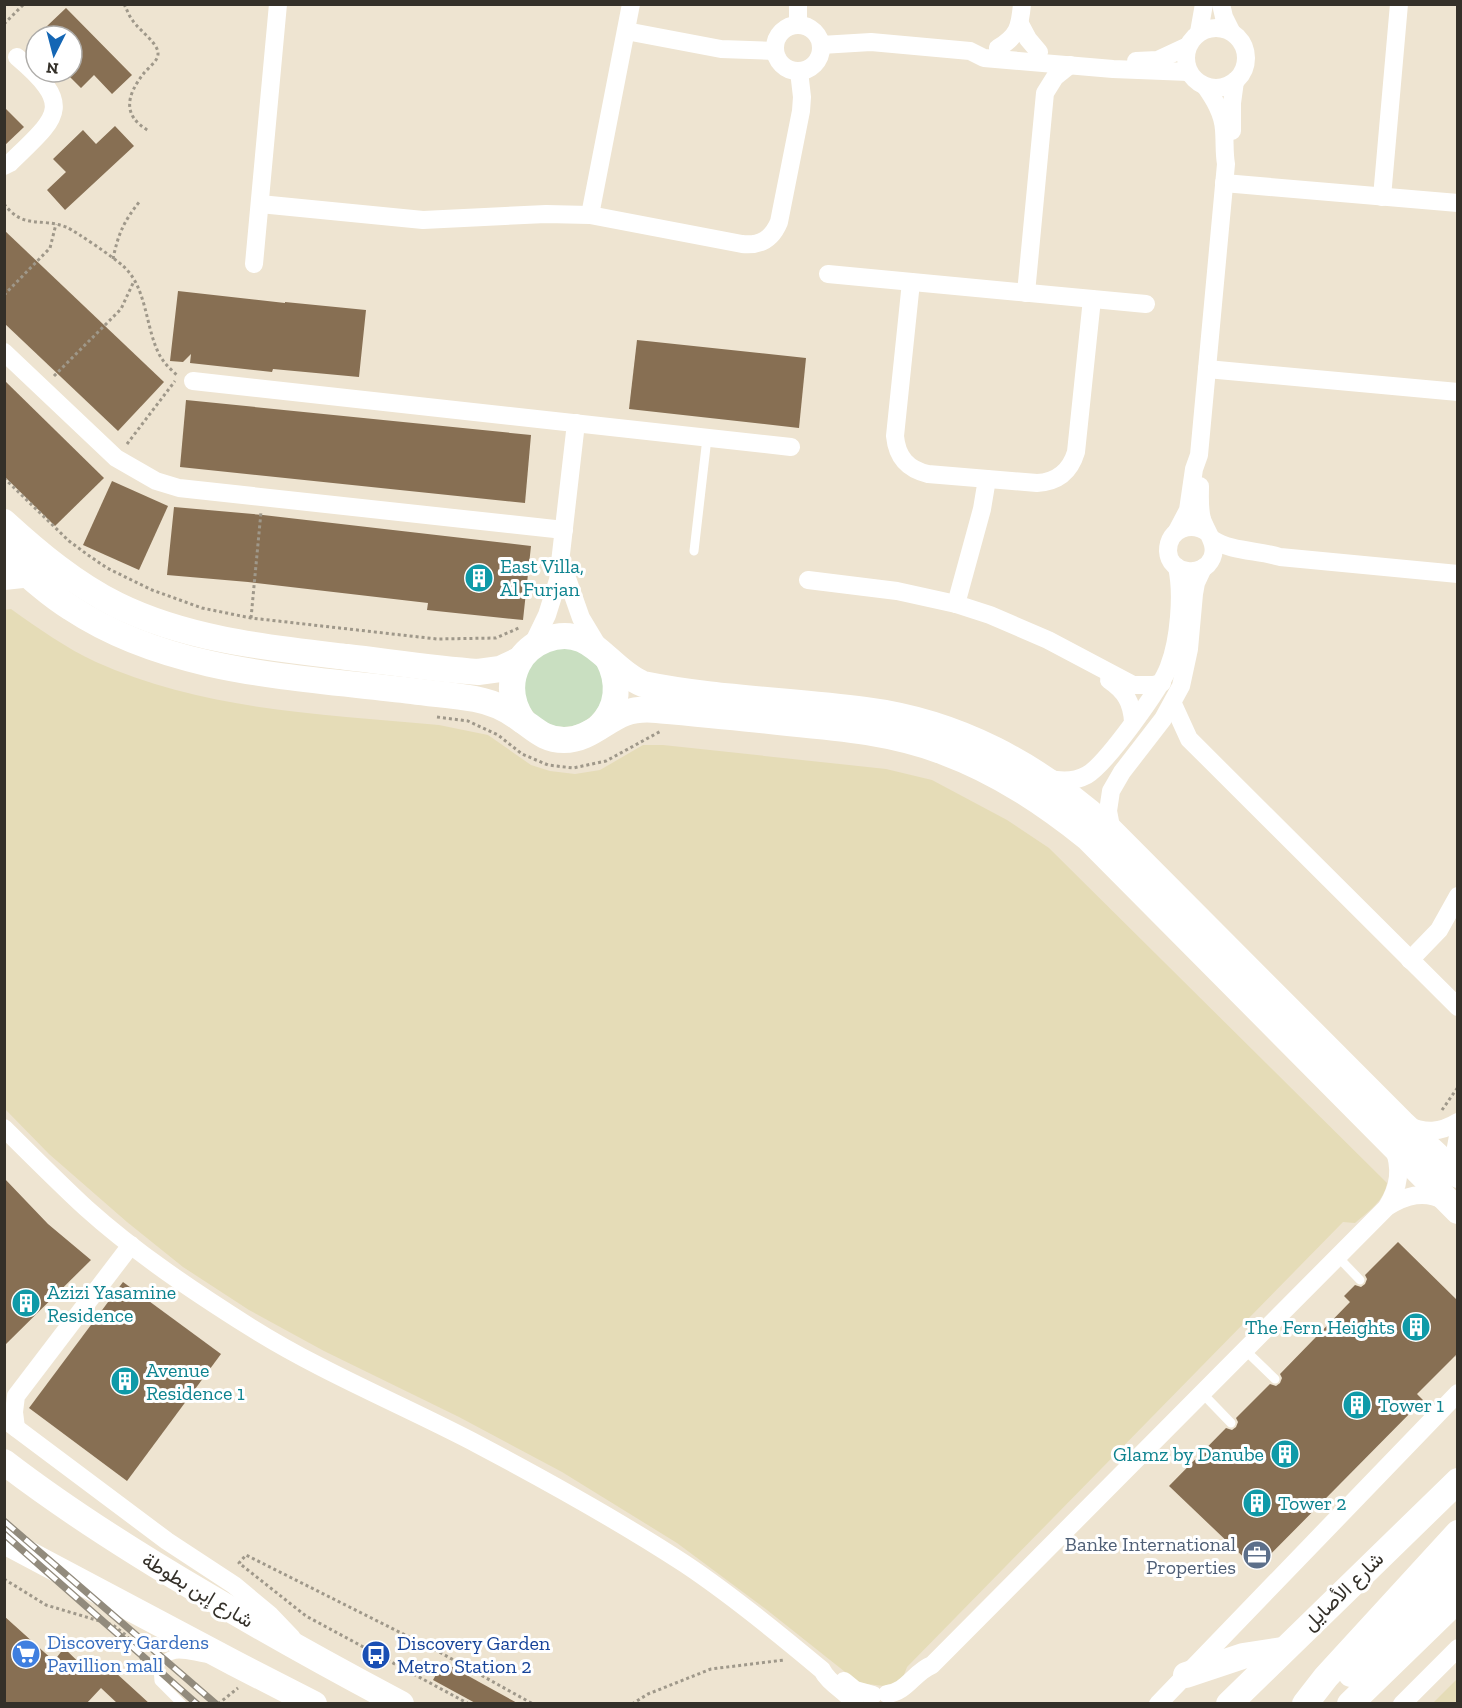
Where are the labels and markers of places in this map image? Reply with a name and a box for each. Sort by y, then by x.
place label: East Villa, Al Furjan [500,554,584,601]
building icon: East Villa, Al Furjan [463,562,495,594]
place label: Azizi Yasamine Residence [47,1280,176,1327]
building icon: Azizi Yasamine Residence [10,1287,42,1319]
building icon: The Fern Heights [1400,1311,1432,1343]
place label: The Fern Heights [1245,1315,1395,1339]
place label: Avenue Residence 1 [146,1358,245,1405]
building icon: Avenue Residence 1 [109,1365,141,1397]
building icon: Tower 1 [1341,1389,1373,1421]
place label: Tower 1 [1378,1393,1444,1417]
building icon: Glamz by Danube [1269,1438,1301,1470]
place label: Glamz by Danube [1113,1442,1264,1466]
building icon: Tower 2 [1241,1487,1273,1519]
place label: Tower 2 [1278,1491,1347,1515]
place label: Banke International Properties [1065,1532,1236,1579]
office icon: Banke International Properties [1241,1539,1273,1571]
place label: Discovery Gardens Pavillion mall [47,1630,209,1677]
place label: Discovery Garden Metro Station 2 [397,1631,551,1678]
supermarket icon: Discovery Gardens Pavillion mall [10,1638,42,1670]
bus stop icon: Discovery Garden Metro Station 2 [360,1639,392,1671]

